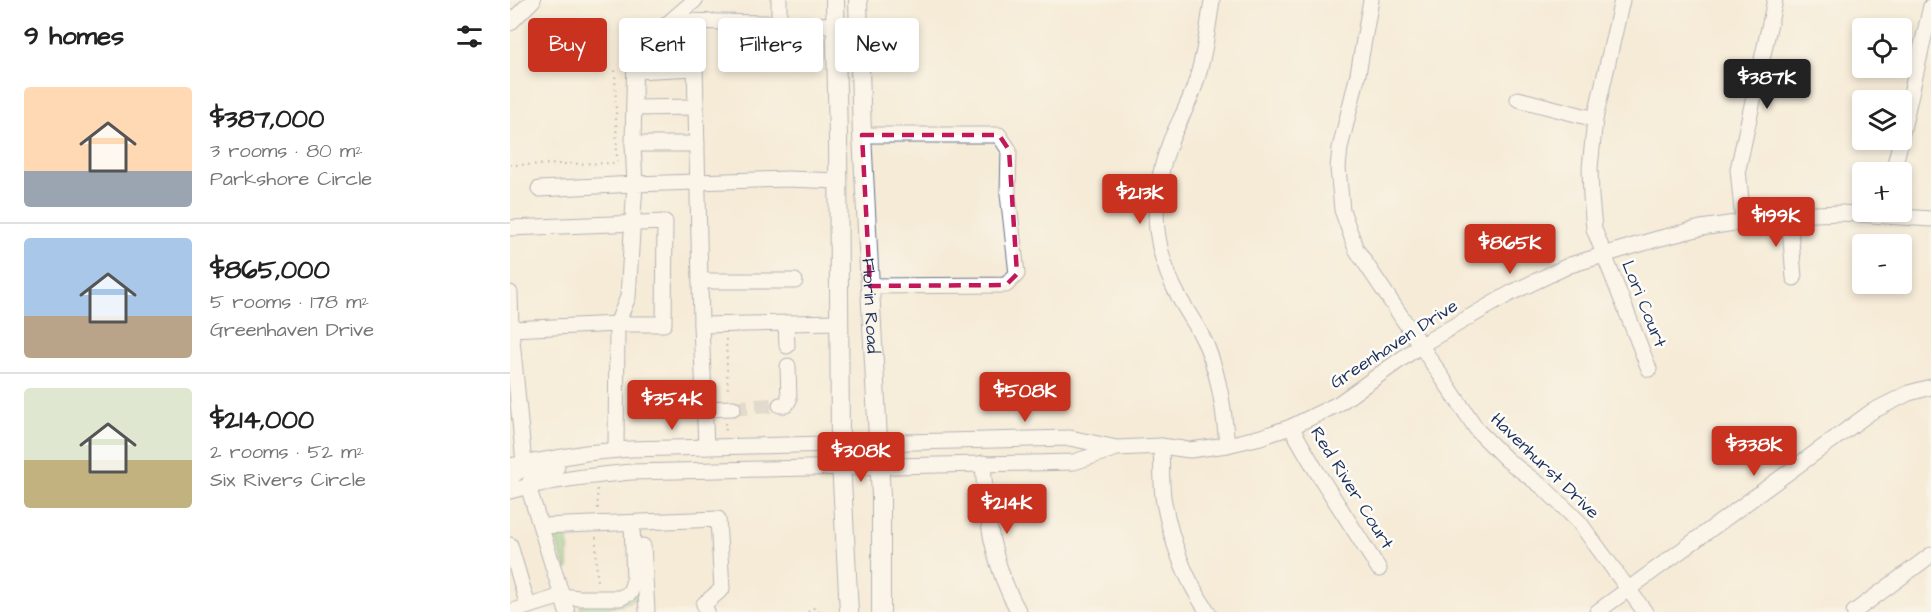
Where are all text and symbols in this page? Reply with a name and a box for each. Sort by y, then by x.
text: 9 homes [24,18,124,54]
chip: Buy [528,18,607,72]
chip: Rent [619,18,706,72]
chip: Filters [718,18,823,72]
chip: New [835,18,919,72]
map controls [1852,18,1912,294]
button: locate [1852,18,1912,78]
icon: filters [453,20,486,53]
pin: $387K [1725,59,1809,110]
text: $387K [1738,64,1796,92]
button: layers [1852,90,1912,150]
text: $387,000 [210,101,324,137]
icon: home [72,111,144,183]
text: 3 rooms · 80 m² [210,137,363,165]
button: + [1852,162,1912,222]
text: Parkshore Circle [210,165,372,193]
pin: $213K [1098,174,1182,225]
text: $213K [1116,179,1164,207]
pin: $199K [1734,197,1818,248]
text: $199K [1752,202,1800,230]
pin: $865K [1468,224,1552,275]
text: $865K [1479,229,1541,257]
button: − [1852,234,1912,294]
text: $865,000 [210,252,330,288]
street label: Florin Road [856,257,886,354]
street label: Lori Court [1615,257,1673,352]
icon: home [72,262,144,334]
text: 5 rooms · 178 m² [210,288,369,316]
street label: Greenhaven Drive [1325,293,1463,395]
text: Greenhaven Drive [210,316,374,344]
pin: $508K [983,372,1067,423]
text: $508K [994,377,1057,405]
pin: $354K [630,380,714,431]
text: $354K [641,385,703,413]
text: $214,000 [210,402,314,438]
street label: Havenhurst Drive [1485,407,1605,525]
icon: home [72,412,144,484]
street label: Red River Court [1304,422,1400,555]
pin: $338K [1712,426,1796,477]
text: $338K [1726,431,1782,459]
pin: $308K [819,432,903,483]
text: $308K [831,437,891,465]
text: 2 rooms · 52 m² [210,438,364,466]
text: Six Rivers Circle [210,466,366,494]
pin: $214K [965,484,1049,535]
text: $214K [982,489,1032,517]

